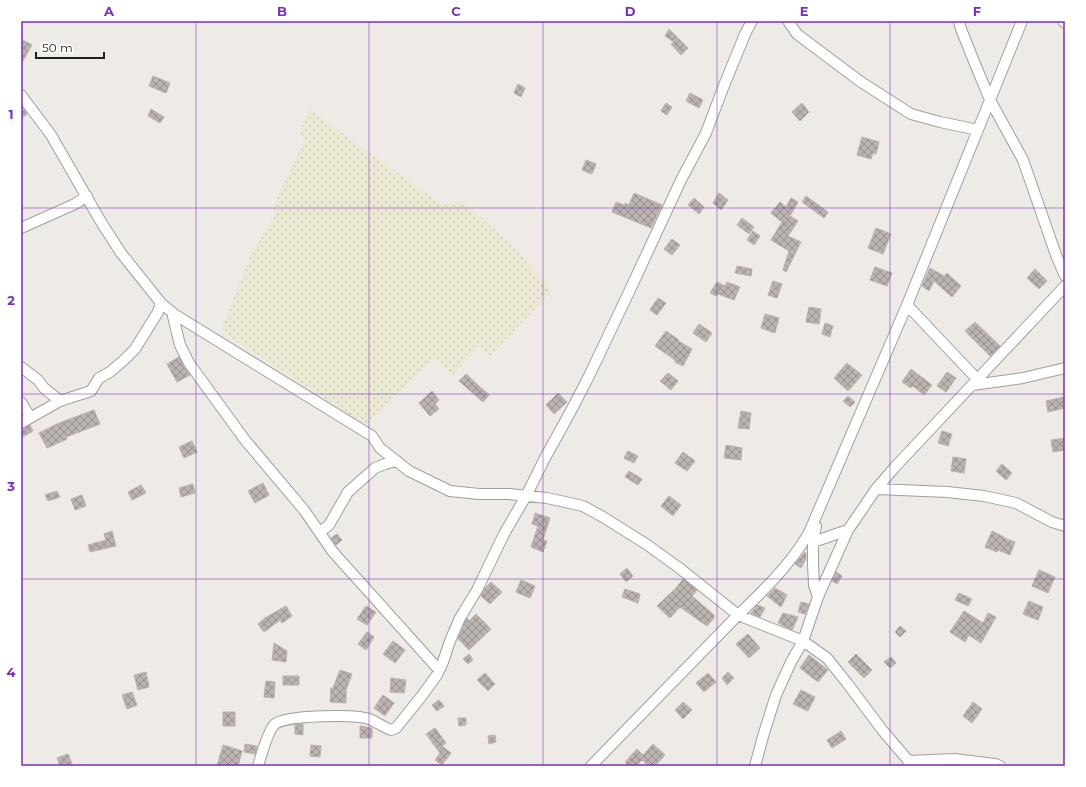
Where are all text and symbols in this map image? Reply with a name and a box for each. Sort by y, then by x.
text: A [103,3,115,19]
text: B [277,3,287,19]
text: C [451,3,461,19]
text: D [625,3,636,19]
text: E [800,3,809,19]
text: F [973,3,981,19]
scale bar [36,34,104,60]
text: 50 m [42,40,73,55]
text: 1 [8,106,14,122]
text: 2 [7,292,15,308]
text: 3 [6,478,15,494]
text: 4 [7,664,16,680]

